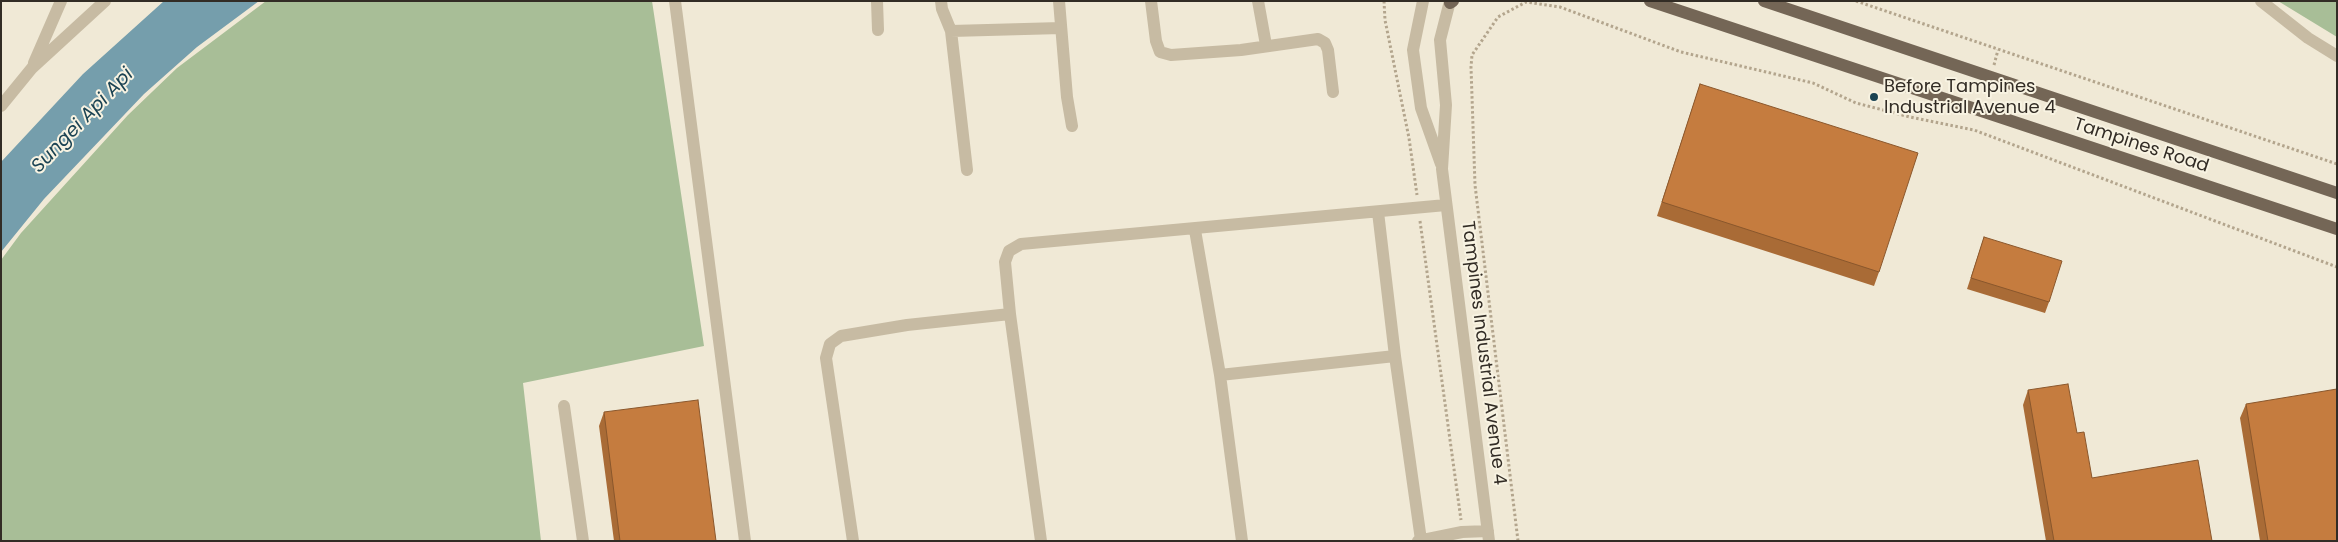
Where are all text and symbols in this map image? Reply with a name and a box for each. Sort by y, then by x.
water label: Sungei Api Api [27,64,139,178]
place label: Before Tampines Industrial Avenue 4 [1884,76,2056,118]
marker: Before Tampines Industrial Avenue 4 [1868,91,1880,103]
street label: Tampines Road [2071,114,2211,178]
street label: Tampines Industrial Avenue 4 [1456,220,1510,486]

